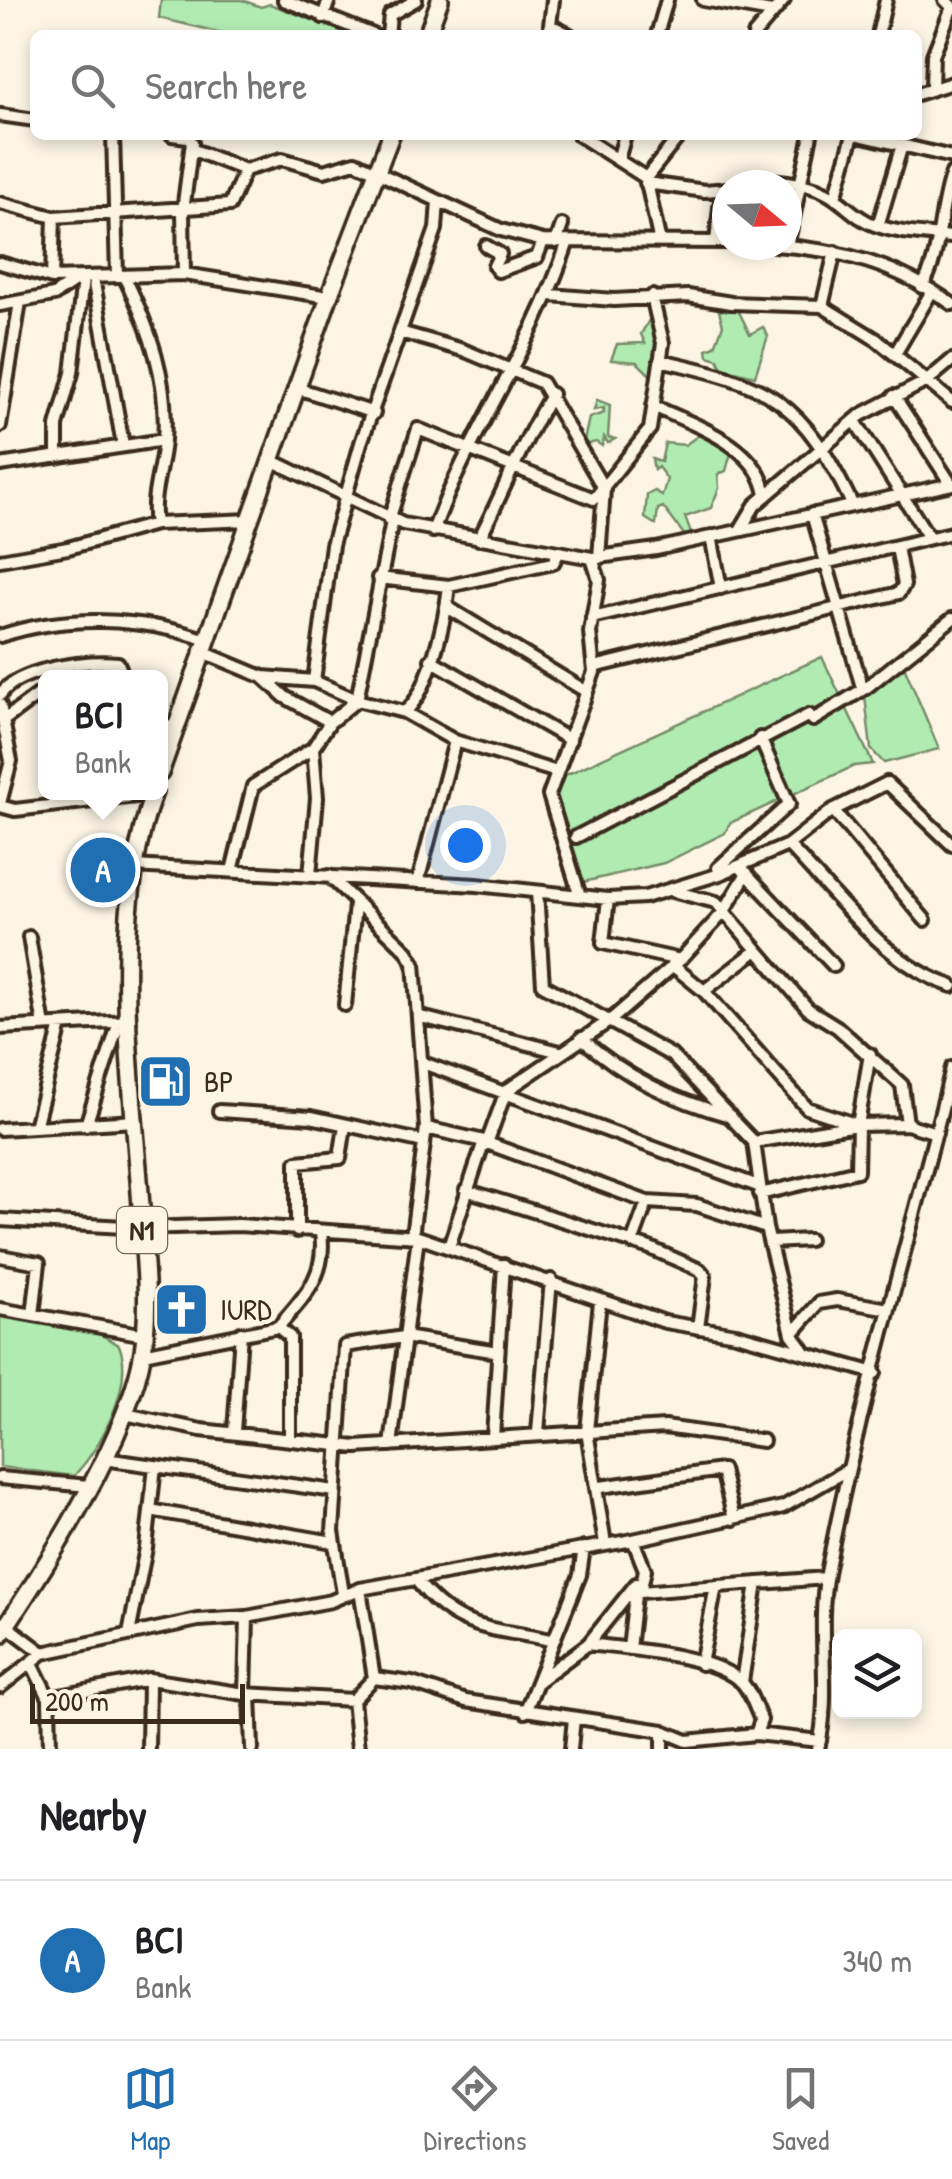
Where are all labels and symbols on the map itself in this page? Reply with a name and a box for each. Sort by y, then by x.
north arrow [712,170,802,260]
your location [440,820,491,871]
pin: A [70,832,136,908]
fuel station icon: BP [135,1052,195,1112]
place label: BP [204,1061,234,1101]
road number: N1 [117,1207,167,1253]
church icon: IURD [151,1280,211,1340]
place label: IURD [220,1289,272,1329]
scale bar [30,1679,245,1724]

